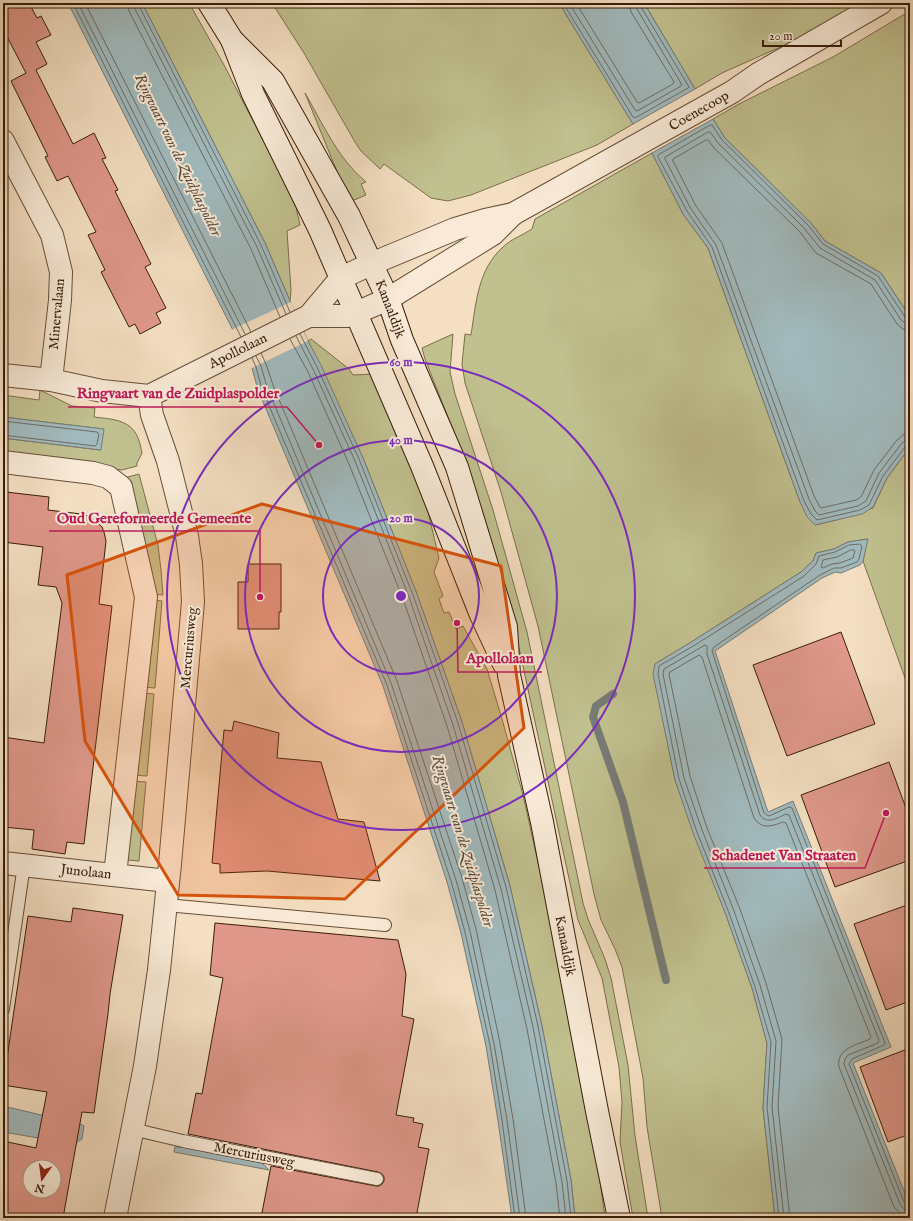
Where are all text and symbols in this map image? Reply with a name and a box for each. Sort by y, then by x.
scale bar [763,22,841,48]
text: 20 m [769,29,792,44]
water label: Ringvaart van de Zuidplaspolder [129,70,226,241]
street label: Coenecoop [666,86,733,135]
street label: Minervalaan [45,277,69,350]
street label: Kanaaldijk [371,277,410,341]
street label: Apollolaan [205,329,271,373]
text: 60 m [390,355,413,370]
callout: Ringvaart van de Zuidplaspolder [68,380,287,407]
text: Ringvaart van de Zuidplaspolder [77,384,280,403]
text: 40 m [389,433,414,448]
callout: Oud Gereformeerde Gemeente [49,504,260,531]
text: Oud Gereformeerde Gemeente [57,509,251,528]
text: 20 m [389,511,413,526]
centre of rings [394,589,408,603]
street label: Mercuriusweg [176,606,202,690]
callout: Apollolaan [458,645,542,672]
text: Apollolaan [465,649,534,668]
water label: Ringvaart van de Zuidplaspolder [427,753,498,930]
callout: Schadenet Van Straaten [704,841,865,868]
text: Schadenet Van Straaten [712,846,856,865]
street label: Junolaan [58,860,113,884]
street label: Kanaaldijk [550,914,580,978]
street label: Mercuriusweg [212,1138,296,1172]
north arrow [22,1159,62,1199]
text: N [33,1180,47,1196]

